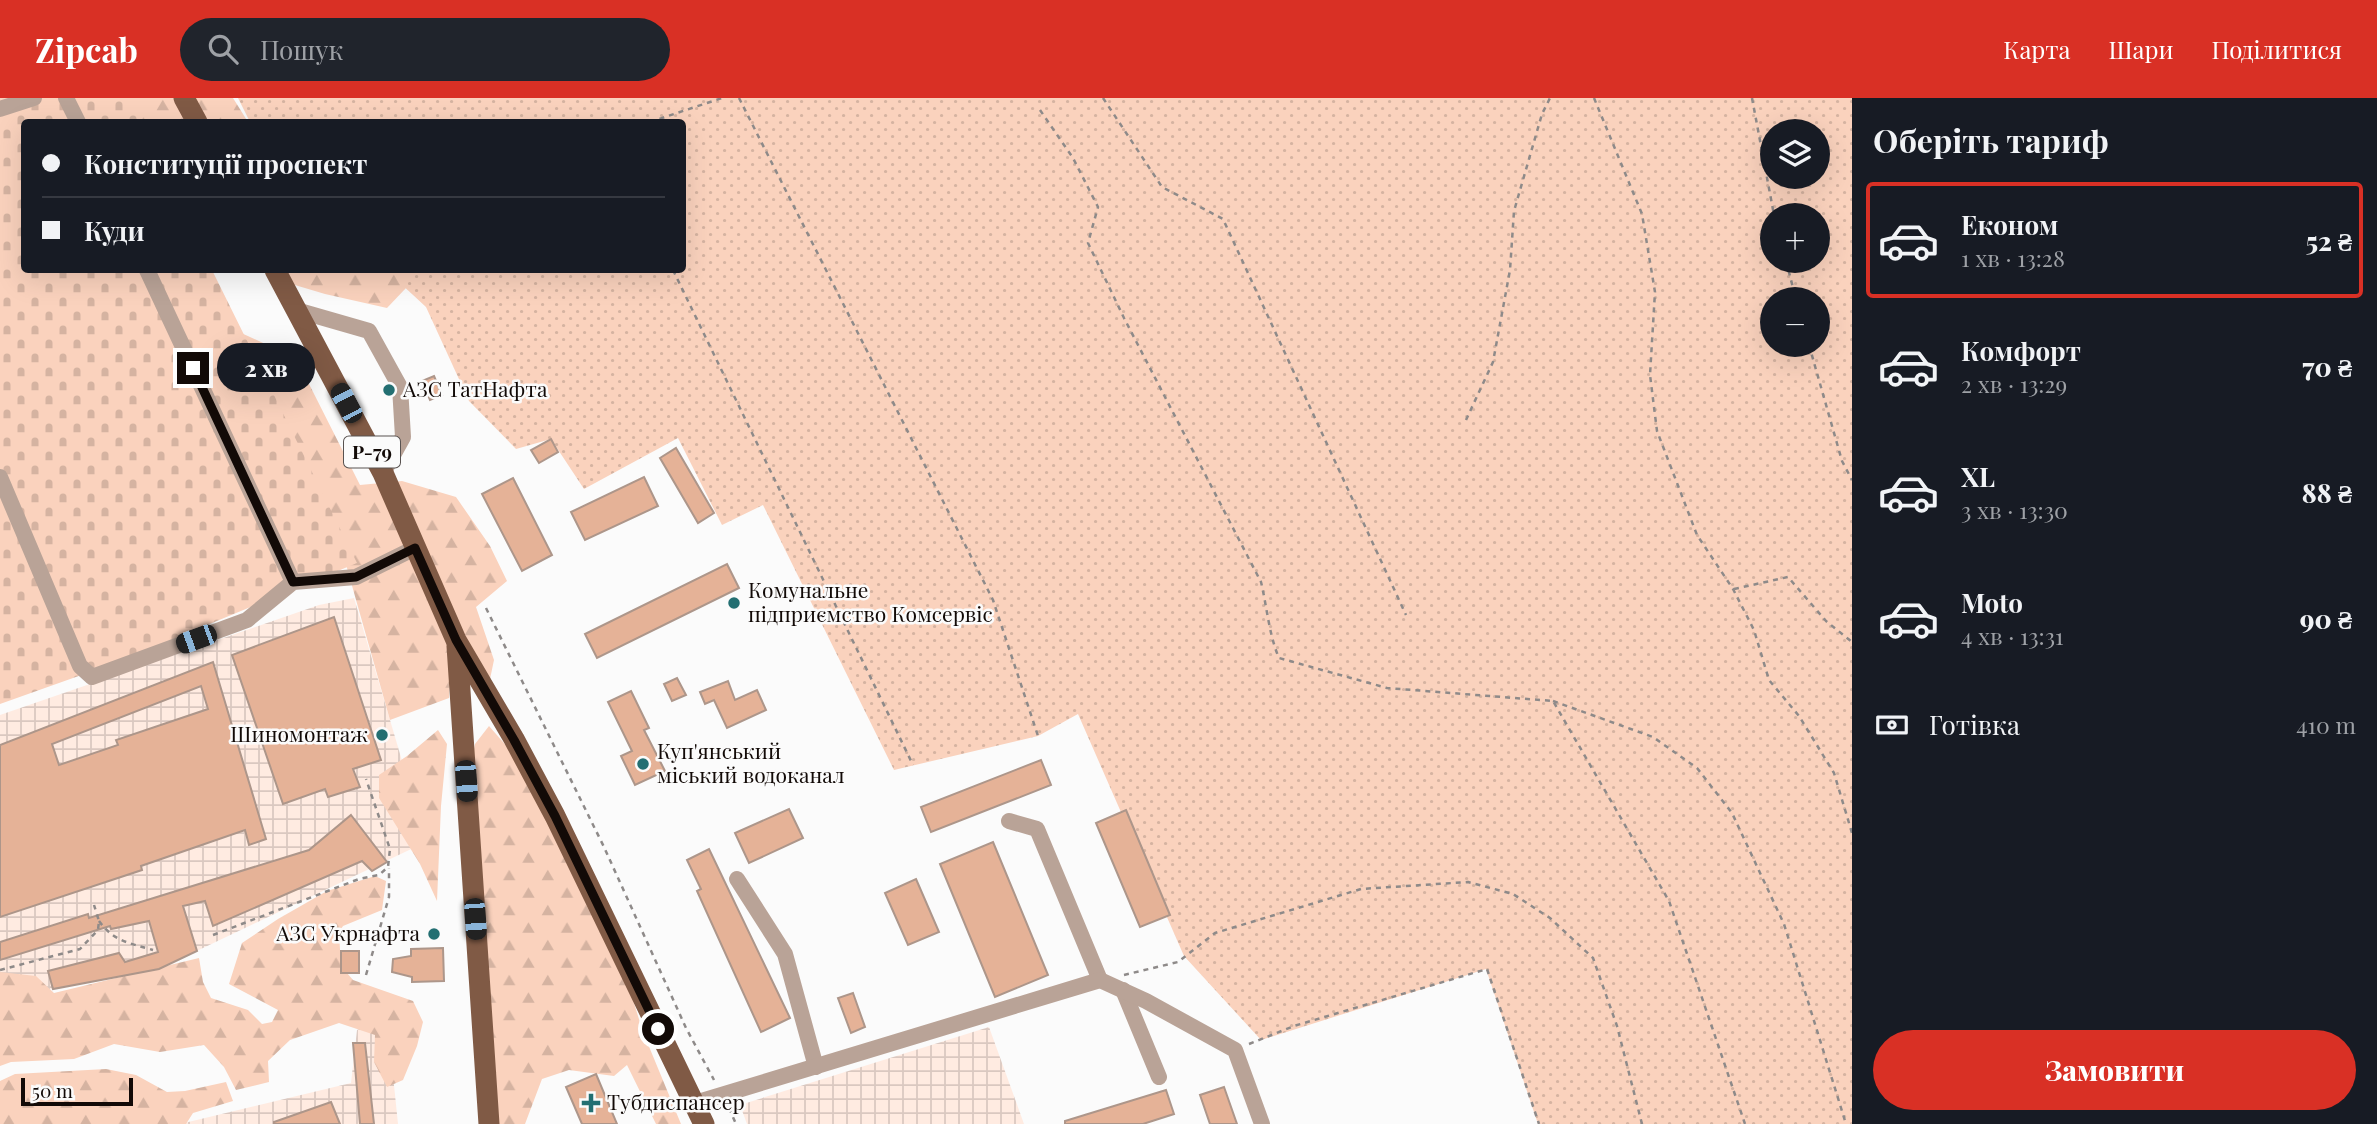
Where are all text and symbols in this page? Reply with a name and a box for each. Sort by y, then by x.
search box [180,18,670,81]
text: Zipcab [35,27,138,71]
icon: search [204,30,242,68]
text: Пошук [260,32,343,67]
text: Карта [2003,33,2071,65]
text: Шари [2109,33,2174,65]
text: Поділитися [2212,33,2342,65]
text: Оберіть тариф [1873,118,2109,161]
map controls [1760,119,1830,357]
button: layers [1760,119,1830,189]
text: Конституції проспект [84,146,367,181]
button: + [1760,203,1830,273]
text: Економ [1961,207,2058,242]
icon: car [1877,209,1940,272]
text: Куди [84,213,145,248]
text: 52 ₴ [2306,223,2352,258]
text: 1 хв · 13:28 [1961,242,2065,273]
button: − [1760,287,1830,357]
text: Комфорт [1961,333,2081,368]
icon: car [1877,335,1940,398]
callout: 2 хв [218,344,316,392]
text: 70 ₴ [2302,349,2352,384]
route end [177,352,209,384]
text: 2 хв [244,352,288,383]
text: 2 хв · 13:29 [1961,368,2067,399]
place label: АЗС ТатНафта [402,374,548,402]
car [327,380,366,426]
marker: АЗС ТатНафта [381,382,397,398]
road number: Р-79 [344,436,400,468]
text: XL [1961,459,1995,494]
icon: car [1877,461,1940,524]
text: 88 ₴ [2302,475,2352,510]
text: 3 хв · 13:30 [1961,494,2068,525]
place label: Комунальне пiдприємство Комсервiс [748,575,993,627]
text: Moto [1961,585,2023,620]
icon: car [1877,587,1940,650]
marker: Комунальне пiдприємство Комсервiс [726,595,742,611]
text: 90 ₴ [2300,601,2352,636]
text: 4 хв · 13:31 [1961,620,2064,651]
car [173,622,220,656]
icon: cash [1873,706,1911,744]
text: Готівка [1929,707,2020,742]
text: 410 m [2296,709,2356,740]
place label: Шиномонтаж [230,719,368,747]
marker: Шиномонтаж [374,727,390,743]
place label: Куп'янський міський водоканал [657,736,845,788]
marker: Куп'янський міський водоканал [635,756,651,772]
car [455,759,478,803]
car [464,897,487,941]
place label: АЗС Укрнафта [275,918,421,946]
marker: АЗС Укрнафта [426,926,442,942]
route start [642,1013,674,1045]
button: Замовити [1873,1030,2356,1110]
scale bar [21,1075,133,1107]
text: 50 m [32,1077,73,1103]
place label: Тубдиспансер [607,1087,745,1115]
marker: Тубдиспансер [581,1093,601,1113]

